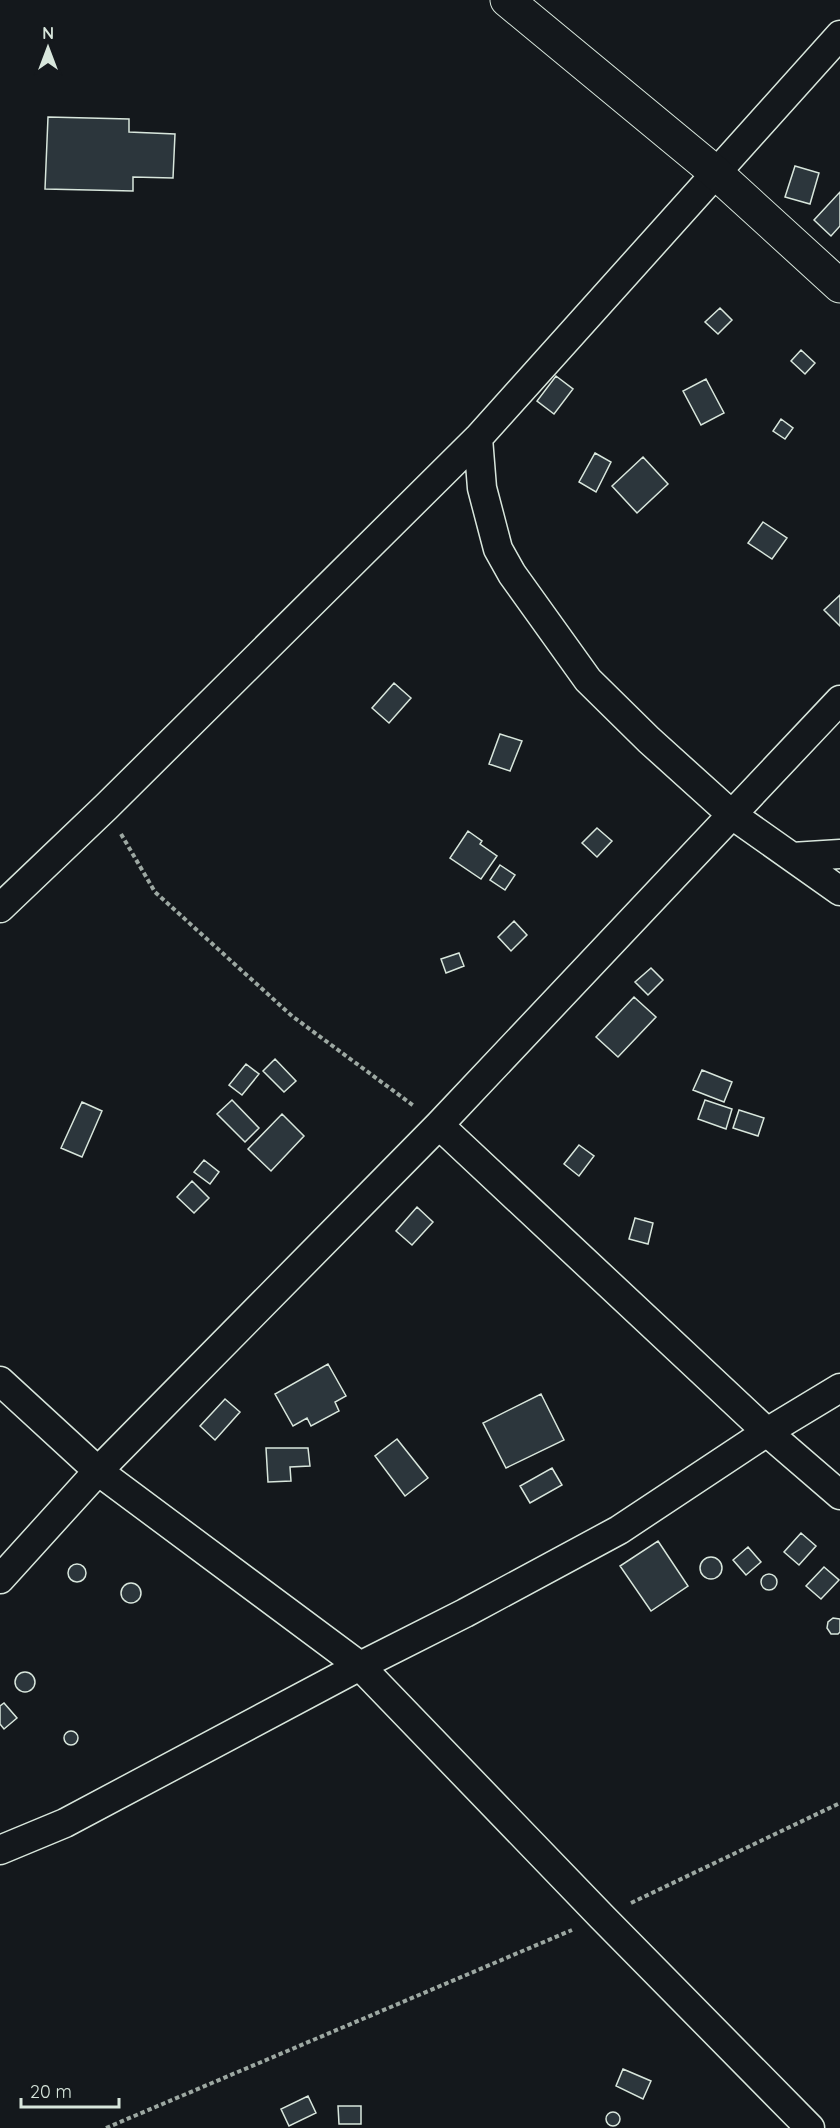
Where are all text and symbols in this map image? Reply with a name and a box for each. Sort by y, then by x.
north arrow [18,18,78,78]
text: N [42,23,54,43]
scale bar [21,2071,118,2109]
text: 20 m [30,2080,72,2103]

